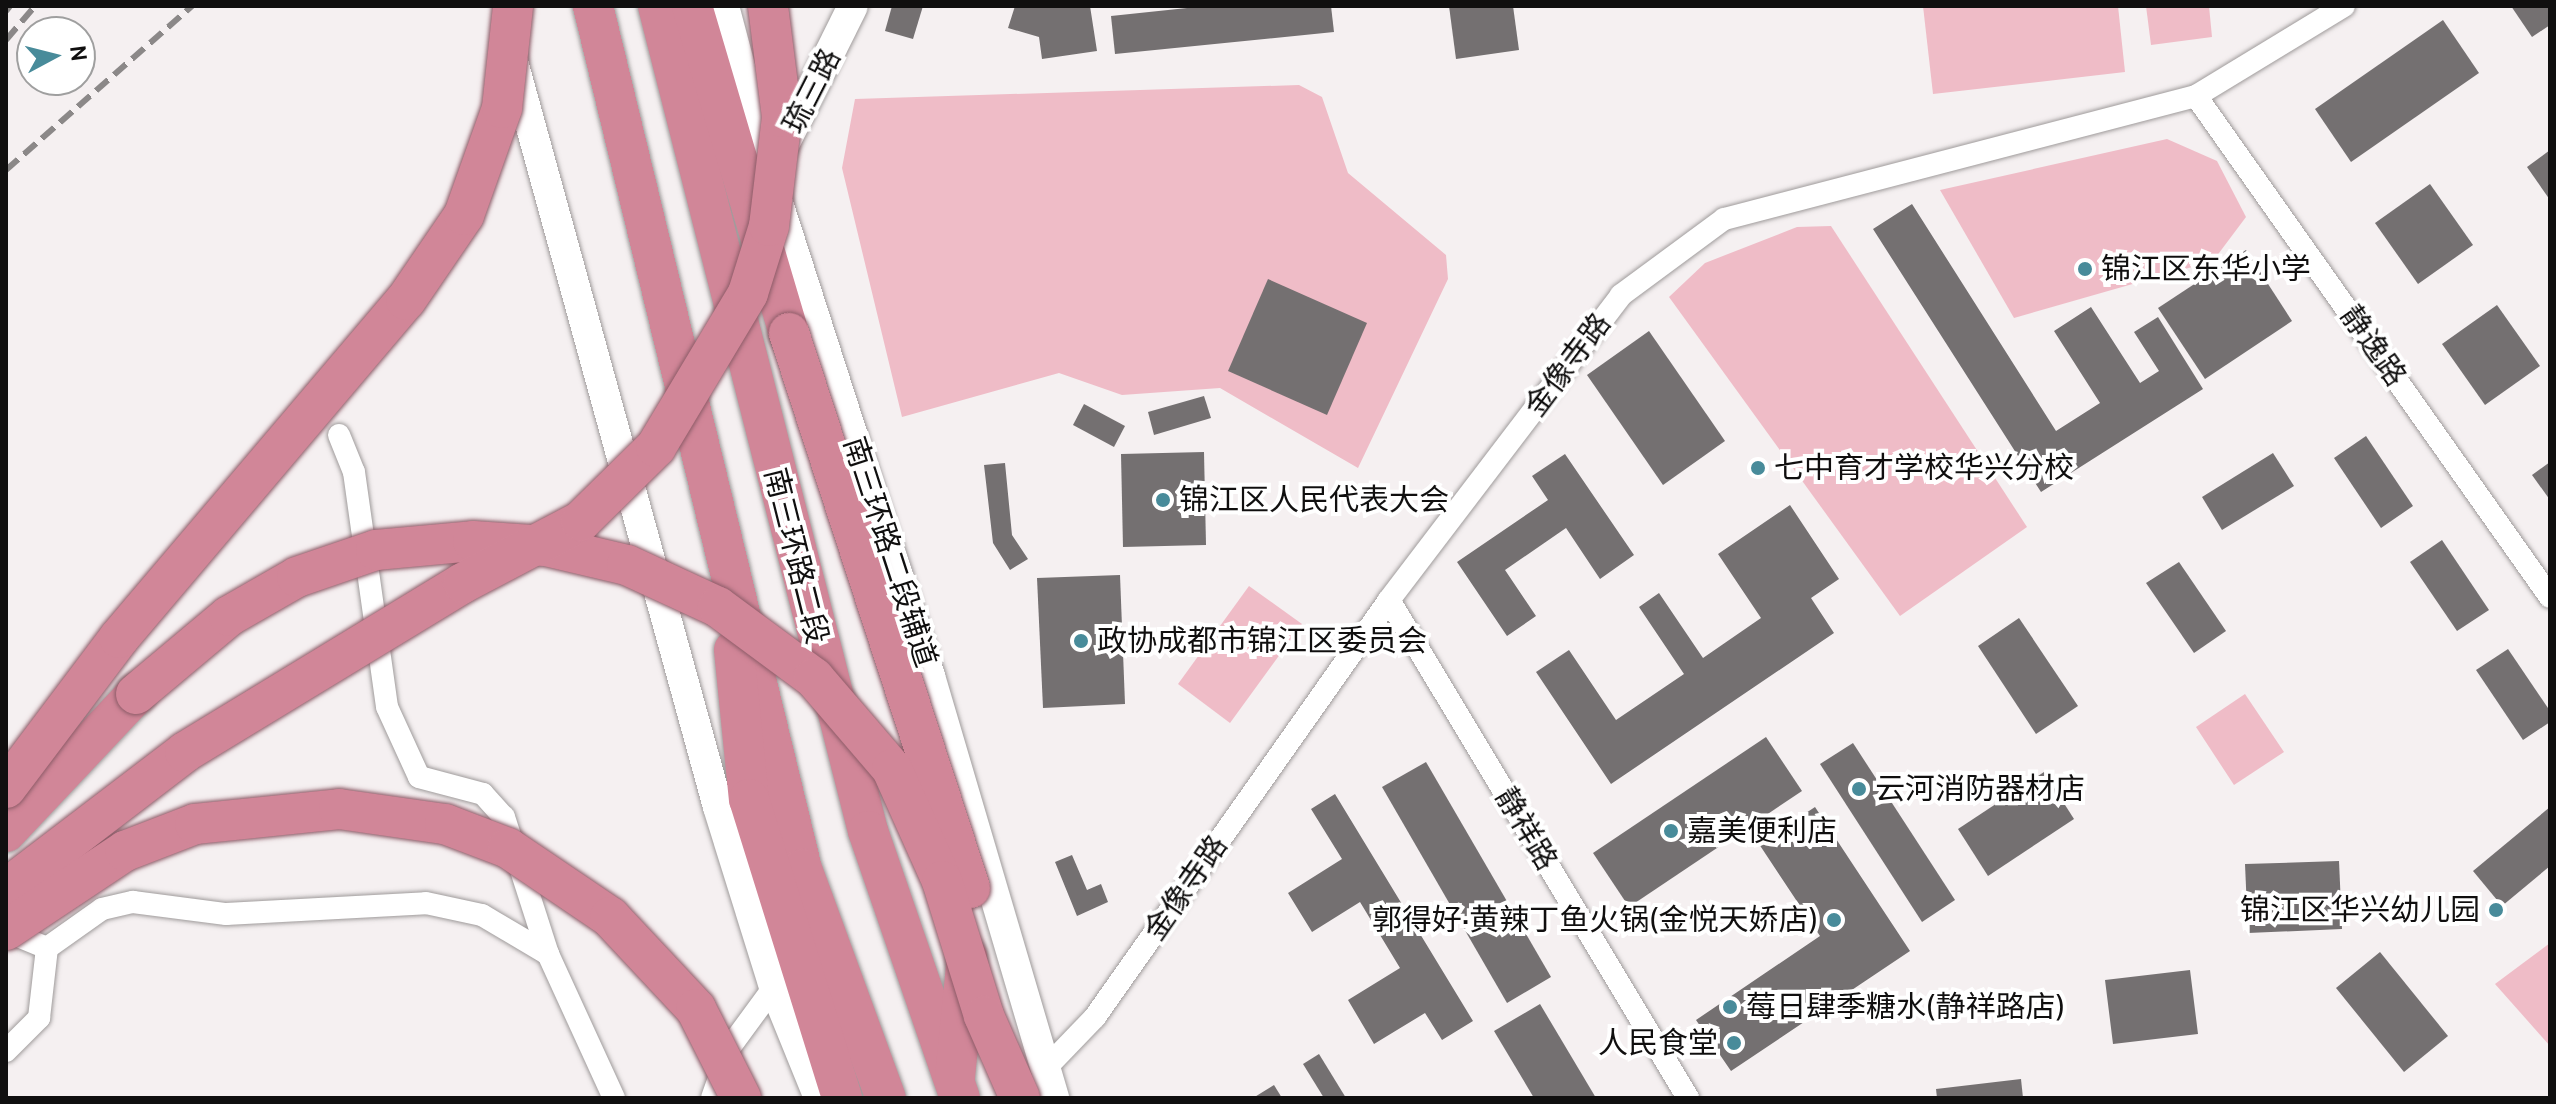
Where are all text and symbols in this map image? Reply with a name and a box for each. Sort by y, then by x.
north arrow [16,16,96,96]
street label: 琉三路 [776,43,848,139]
text: N [64,44,93,63]
place label: 锦江区东华小学 [2101,251,2311,287]
marker: 锦江区东华小学 [2076,260,2094,278]
street label: 静逸路 [2332,299,2414,393]
street label: 金像寺路 [1518,306,1618,424]
street label: 南三环路二段辅道 [836,432,944,672]
place label: 七中育才学校华兴分校 [1774,450,2074,486]
marker: 七中育才学校华兴分校 [1749,459,1767,477]
street label: 南三环路二段 [757,464,835,648]
place label: 锦江区人民代表大会 [1179,482,1449,518]
marker: 锦江区人民代表大会 [1154,491,1172,509]
place label: 政协成都市锦江区委员会 [1097,623,1427,659]
marker: 政协成都市锦江区委员会 [1072,632,1090,650]
place label: 云河消防器材店 [1875,771,2085,807]
marker: 云河消防器材店 [1850,780,1868,798]
street label: 静祥路 [1487,781,1565,877]
place label: 嘉美便利店 [1687,813,1837,849]
marker: 嘉美便利店 [1662,822,1680,840]
street label: 金像寺路 [1137,829,1235,947]
place label: 锦江区华兴幼儿园 [2240,892,2480,928]
marker: 锦江区华兴幼儿园 [2487,901,2505,919]
place label: 郭得好·黄辣丁鱼火锅(金悦天娇店) [1372,902,1818,938]
marker: 郭得好·黄辣丁鱼火锅(金悦天娇店) [1825,911,1843,929]
place label: 莓日肆季糖水(静祥路店) [1746,989,2065,1025]
marker: 莓日肆季糖水(静祥路店) [1721,998,1739,1016]
place label: 人民食堂 [1598,1025,1718,1061]
marker: 人民食堂 [1725,1034,1743,1052]

